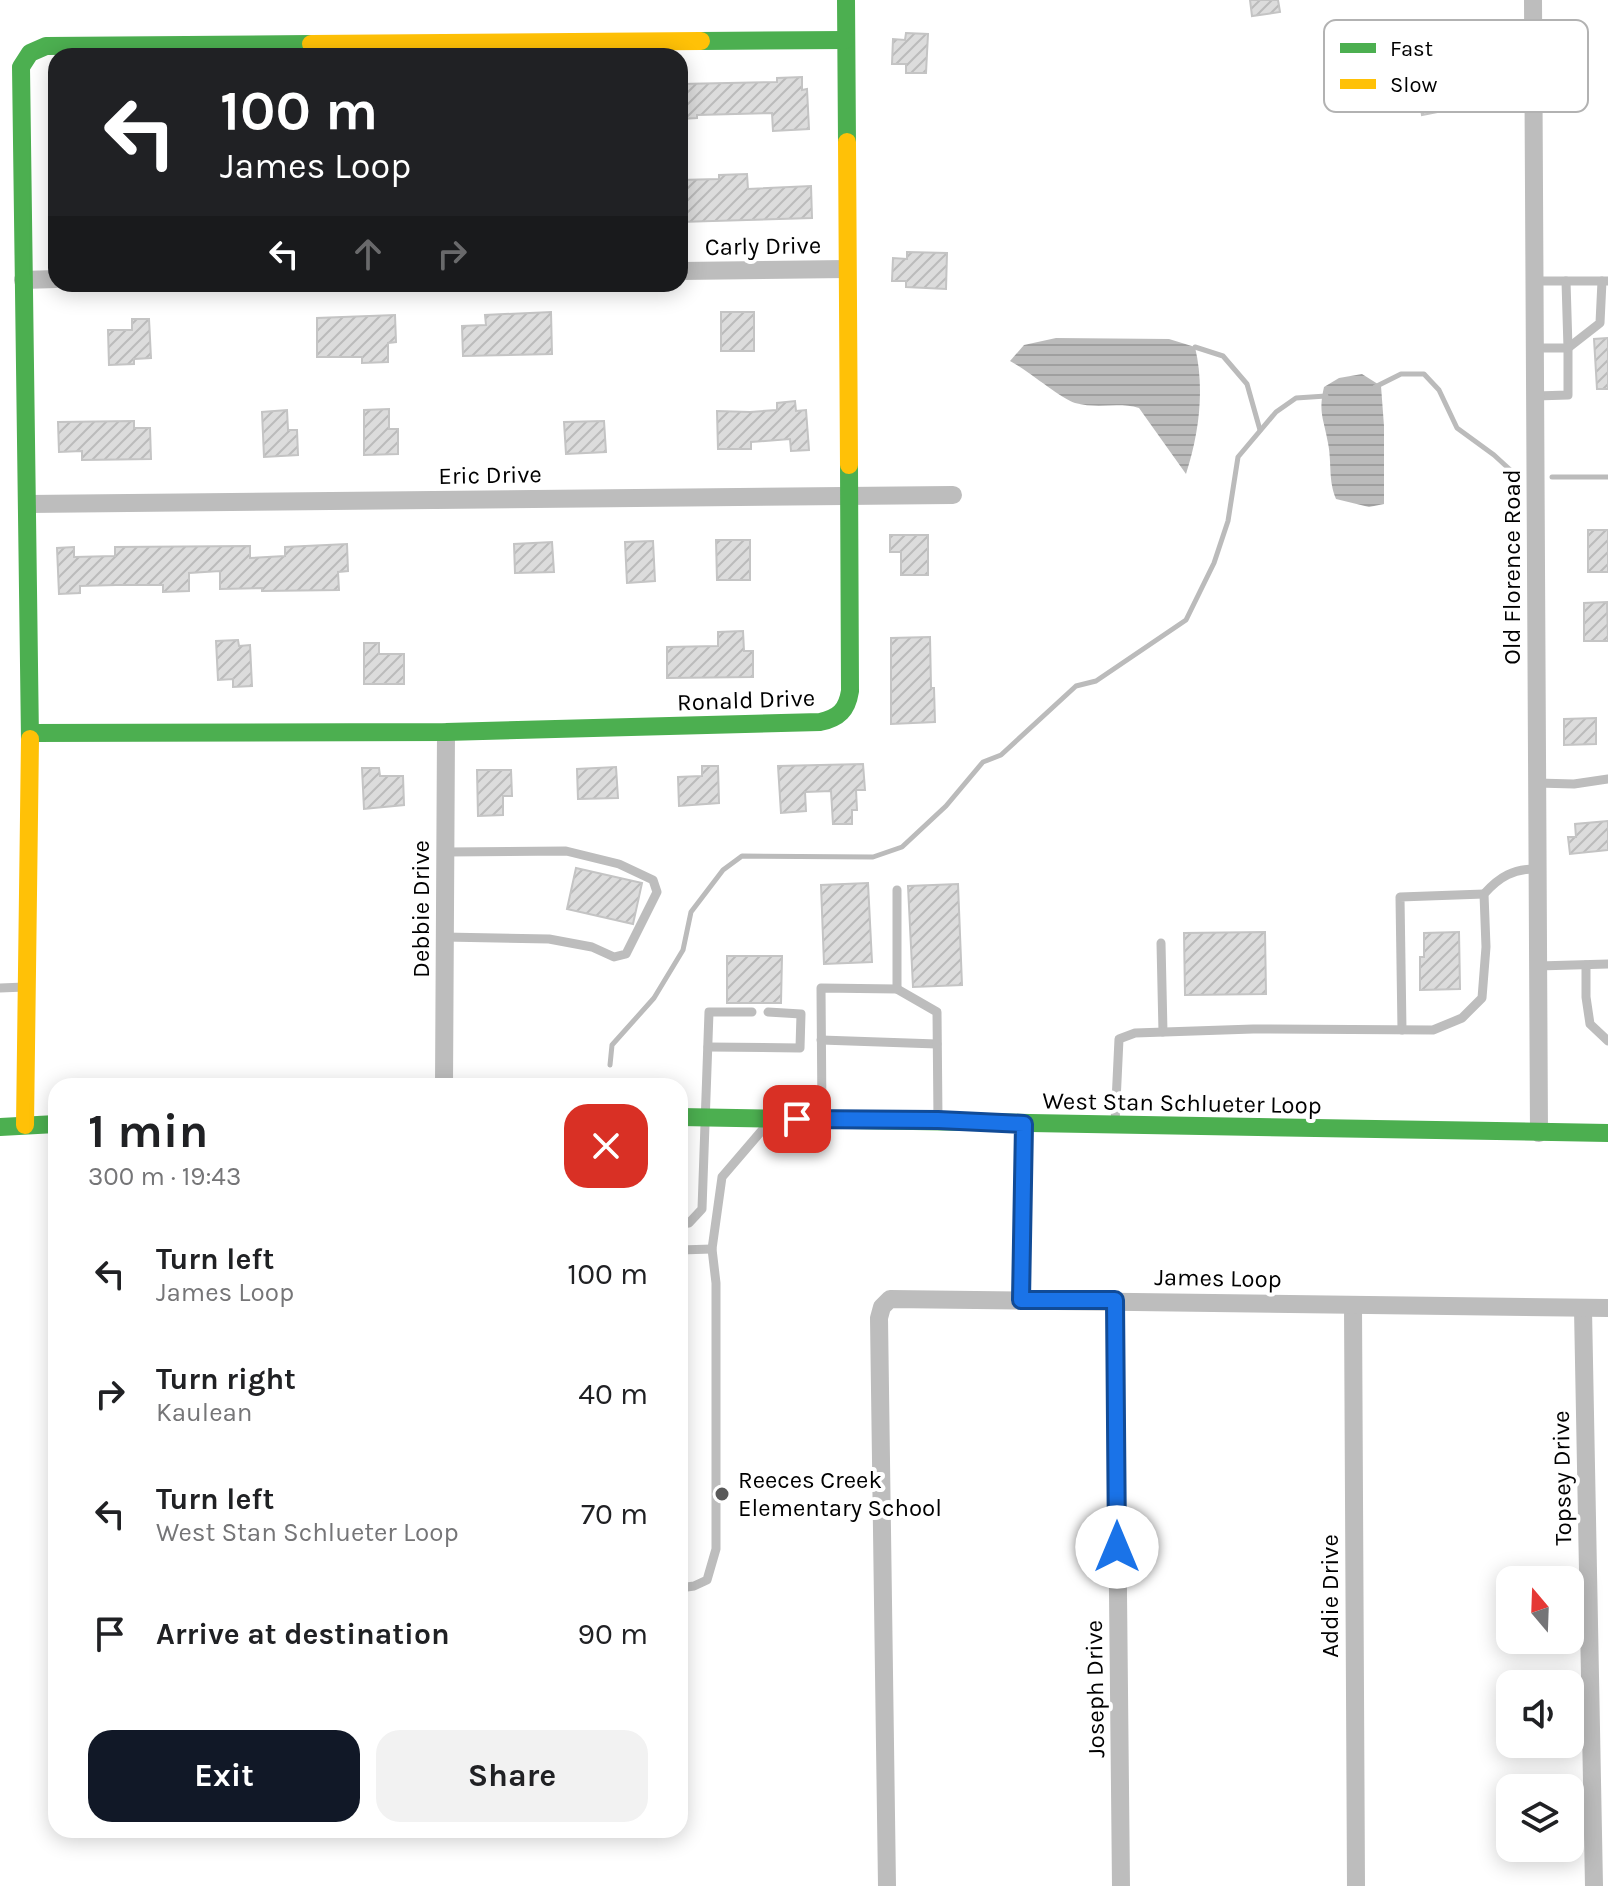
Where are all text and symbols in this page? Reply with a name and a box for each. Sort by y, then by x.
legend [1324,20,1588,112]
text: Fast [1390,36,1433,62]
text: Slow [1390,72,1437,98]
text: 100 m [220,78,378,143]
icon: left [88,80,192,184]
text: James Loop [220,145,411,187]
street label: Carly Drive [705,231,821,261]
icon: left [262,232,306,276]
icon: ahead [346,232,390,276]
icon: right [430,232,474,276]
street label: Eric Drive [438,460,542,490]
street label: Old Florence Road [1498,469,1526,665]
street label: Ronald Drive [676,684,816,716]
street label: Debbie Drive [407,840,435,978]
pin [763,1085,831,1153]
street label: West Stan Schlueter Loop [1042,1087,1322,1119]
icon: arrive [775,1097,819,1141]
text: 1 min [88,1103,208,1159]
button: close [564,1104,648,1188]
text: 300 m · 19:43 [88,1161,241,1192]
text: Turn left [156,1241,274,1277]
icon: left [88,1252,132,1296]
text: 100 m [567,1256,648,1292]
street label: James Loop [1154,1263,1282,1293]
text: James Loop [156,1277,294,1308]
text: Turn right [156,1361,296,1397]
icon: right [88,1372,132,1416]
text: 40 m [578,1376,648,1412]
text: Kaulean [156,1397,253,1428]
street label: Topsey Drive [1547,1410,1577,1546]
place label: Reeces Creek Elementary School [738,1466,942,1522]
text: Turn left [156,1481,274,1517]
marker: Reeces Creek Elementary School [713,1485,731,1503]
icon: left [88,1492,132,1536]
text: 70 m [581,1496,648,1532]
position arrow [1075,1505,1159,1589]
text: West Stan Schlueter Loop [156,1517,459,1548]
street label: Addie Drive [1316,1534,1344,1658]
north arrow [1496,1566,1584,1654]
map controls [1496,1566,1584,1862]
icon: arrive [88,1612,132,1656]
text: Arrive at destination [156,1616,450,1652]
text: 90 m [578,1616,648,1652]
street label: Joseph Drive [1080,1620,1110,1758]
button: sound [1496,1670,1584,1758]
button: Exit [88,1730,360,1822]
button: Share [376,1730,648,1822]
button: layers [1496,1774,1584,1862]

